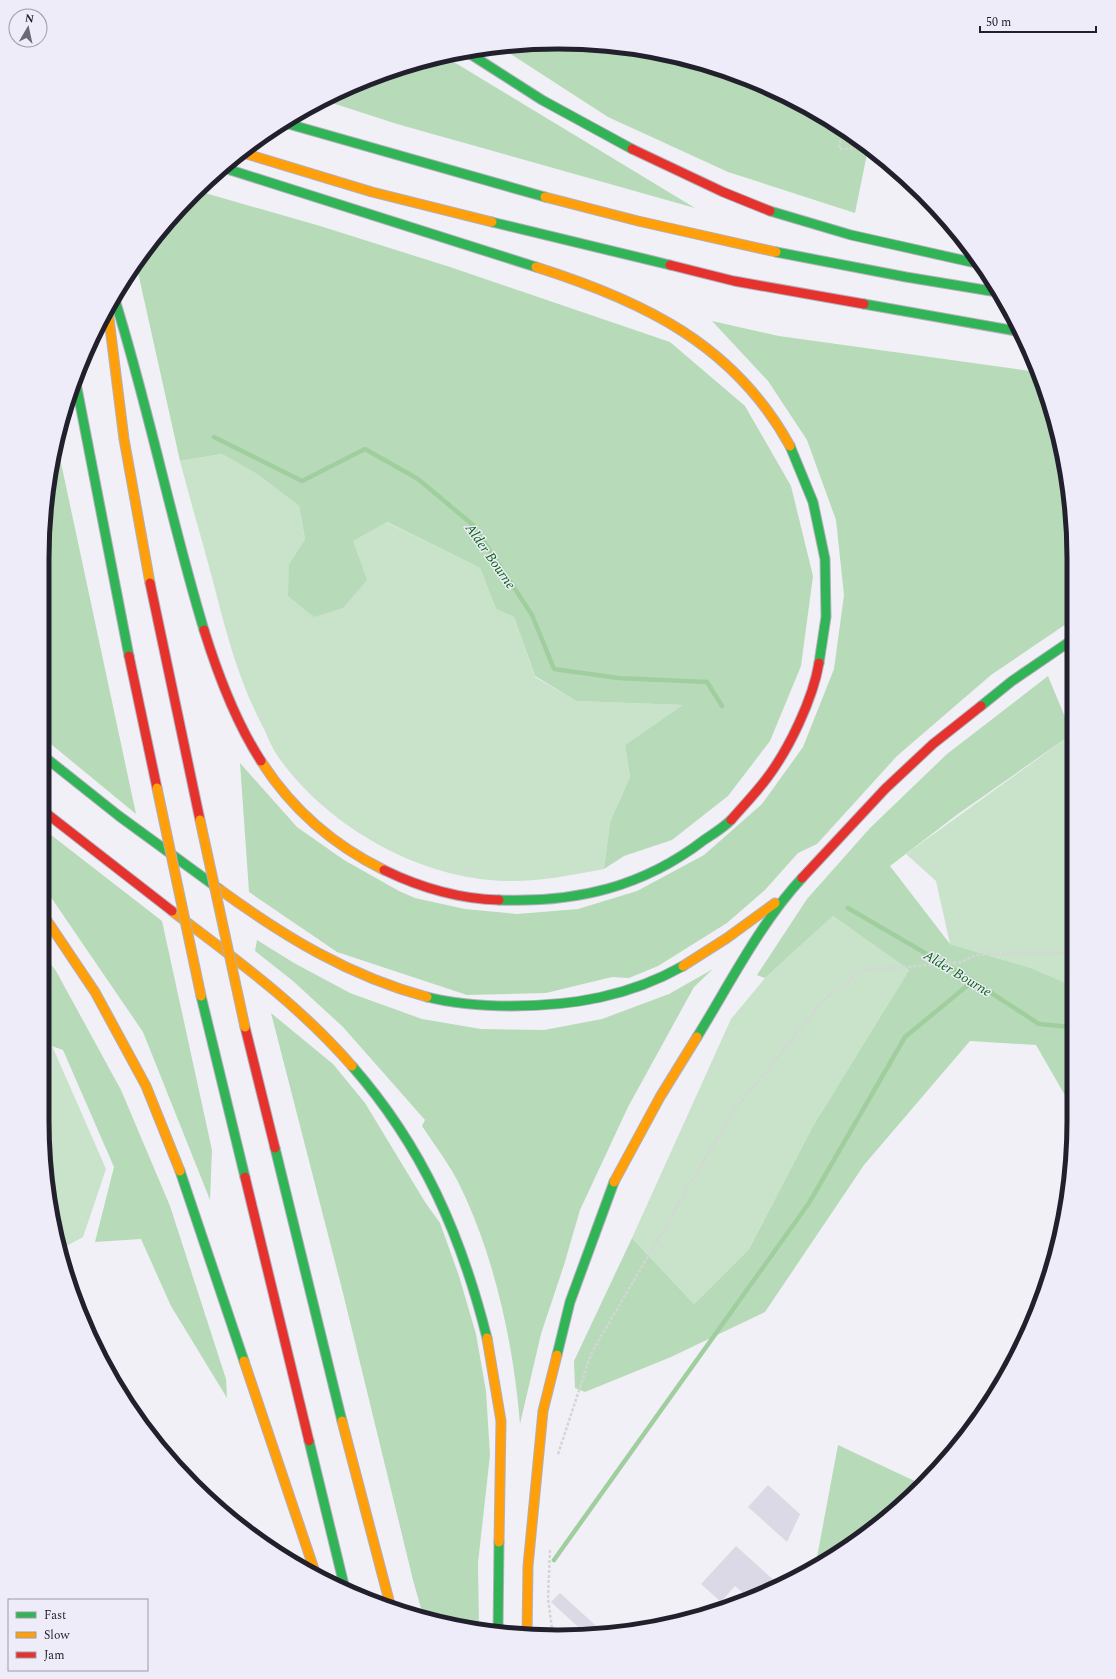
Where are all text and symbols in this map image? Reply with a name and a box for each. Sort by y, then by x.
north arrow [8,8,48,48]
scale bar [980,8,1096,34]
text: N [24,10,35,28]
text: 50 m [986,13,1011,32]
water label: Alder Bourne [460,518,521,594]
water label: Alder Bourne [919,944,996,1002]
legend [8,1599,148,1671]
text: Fast [44,1606,66,1625]
text: Slow [44,1626,70,1645]
text: Jam [44,1646,65,1665]

